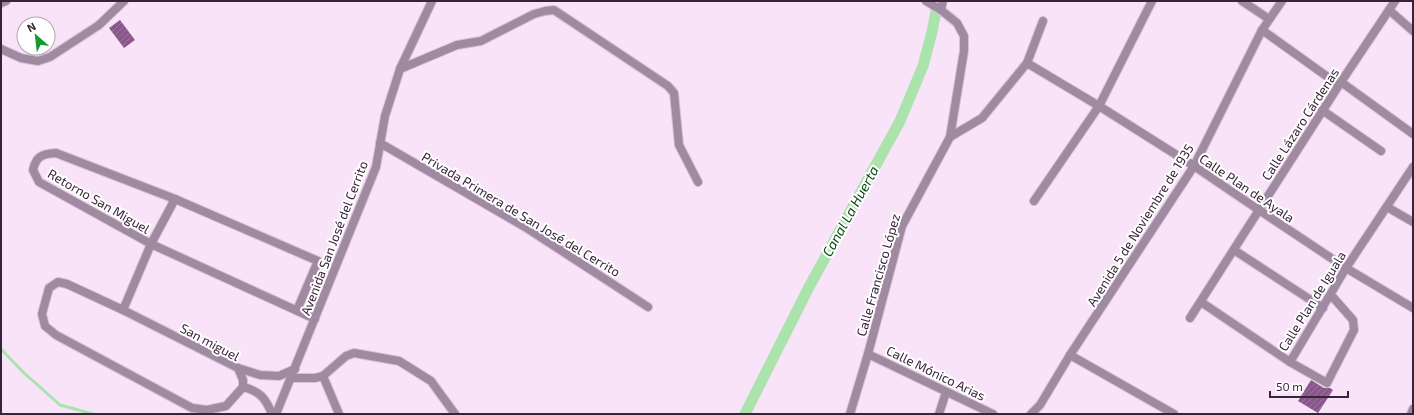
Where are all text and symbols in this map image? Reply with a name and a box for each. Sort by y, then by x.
north arrow [16,16,56,56]
text: N [25,19,38,34]
street label: Calle Lázaro Cárdenas [1258,65,1342,183]
street label: Avenida 5 de Noviembre de 1935 [1083,141,1197,309]
street label: Privada Primera de San José del Cerrito [419,148,623,280]
street label: Calle Plan de Ayala [1196,150,1298,226]
street label: Avenida San José del Cerrito [297,159,371,317]
water label: Canal La Huerta [818,163,882,259]
street label: Retorno San Miguel [45,165,153,237]
street label: Calle Francisco López [853,212,903,338]
street label: Calle Plan de Iguala [1275,248,1349,354]
street label: San miguel [178,320,243,364]
street label: Calle Mónico Arias [884,342,988,404]
scale bar [1270,373,1348,399]
text: 50 m [1276,379,1303,393]

